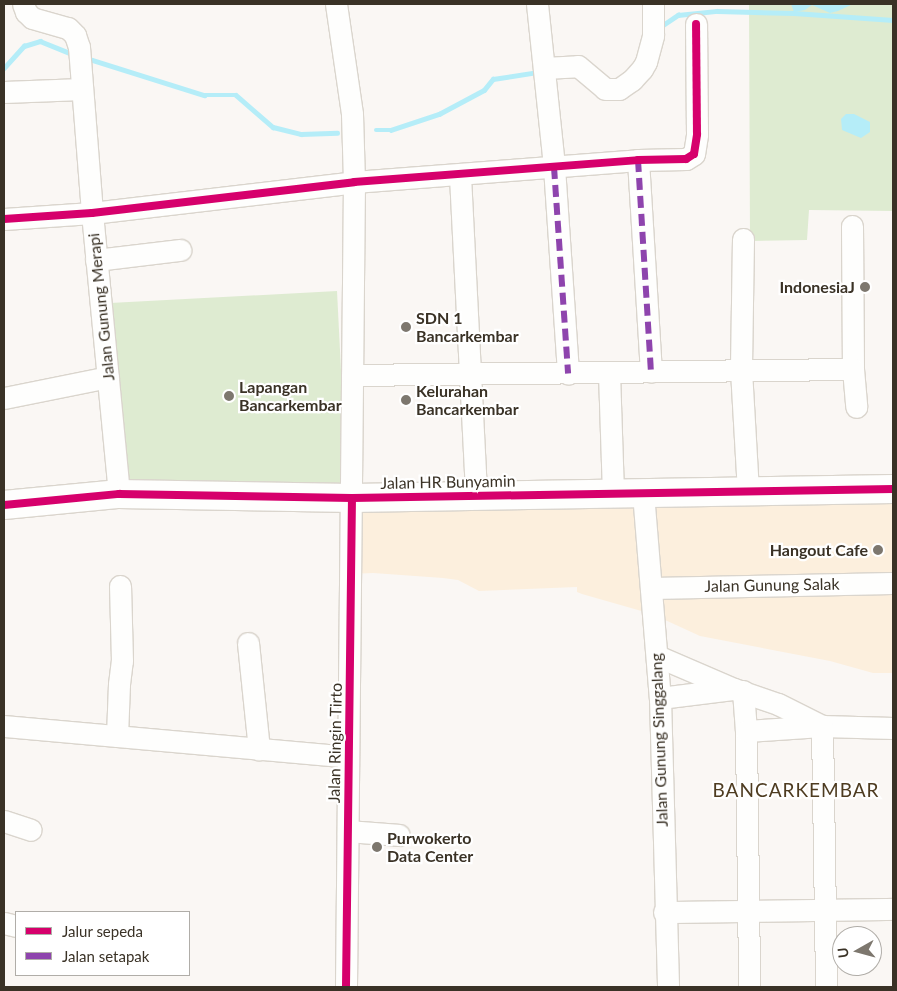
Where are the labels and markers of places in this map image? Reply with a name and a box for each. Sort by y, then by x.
place label: IndonesiaJ [779,277,855,297]
marker: IndonesiaJ [859,281,871,293]
place label: SDN 1 Bancarkembar [416,308,519,346]
marker: SDN 1 Bancarkembar [400,321,412,333]
place label: Lapangan Bancarkembar [239,377,342,415]
place label: Kelurahan Bancarkembar [416,381,519,419]
marker: Lapangan Bancarkembar [223,390,235,402]
marker: Kelurahan Bancarkembar [400,394,412,406]
place label: Hangout Cafe [770,540,868,560]
marker: Hangout Cafe [872,544,884,556]
place label: Purwokerto Data Center [387,828,473,866]
marker: Purwokerto Data Center [371,841,383,853]

